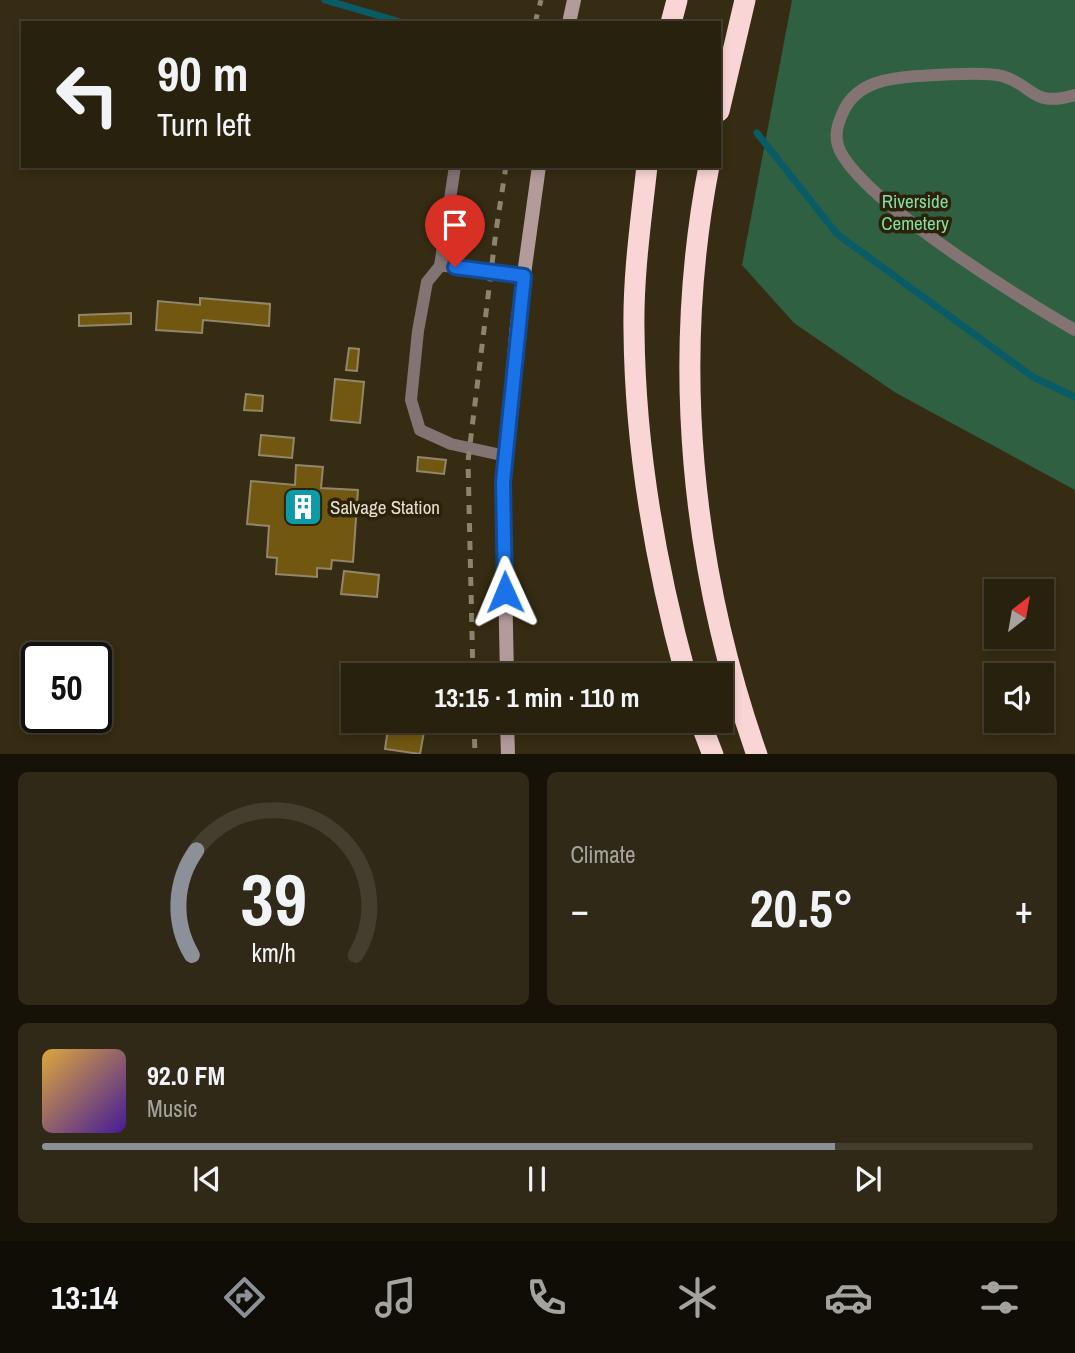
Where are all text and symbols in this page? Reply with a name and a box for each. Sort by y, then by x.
text: 90 m [157,40,249,106]
icon: left [42,49,133,140]
text: Turn left [157,103,251,146]
park label: Riverside Cemetery [881,188,949,236]
pin [425,195,485,267]
icon: arrive [436,206,474,244]
building icon: Salvage Station [282,486,324,528]
place label: Salvage Station [330,494,440,520]
position arrow [468,555,542,629]
north arrow [984,579,1054,649]
map controls [984,579,1054,733]
speed limit sign: 50 [21,642,112,733]
button: sound [984,663,1054,733]
text: 13:15 · 1 min · 110 m [434,680,640,715]
text: Climate [571,839,635,870]
text: 39 [240,850,306,948]
text: 20.5° [750,873,854,943]
text: − [571,884,589,935]
text: + [1015,884,1033,935]
text: km/h [251,935,295,969]
text: 92.0 FM [147,1058,225,1093]
text: Music [147,1093,197,1124]
icon: previous [188,1160,226,1198]
icon: pause [518,1160,556,1198]
icon: next [849,1160,887,1198]
icon: directions [220,1273,269,1322]
icon: music [371,1273,420,1322]
icon: phone [522,1273,571,1322]
icon: climate [673,1273,722,1322]
icon: car [824,1273,873,1322]
icon: filters [975,1273,1024,1322]
text: 13:14 [51,1276,118,1319]

